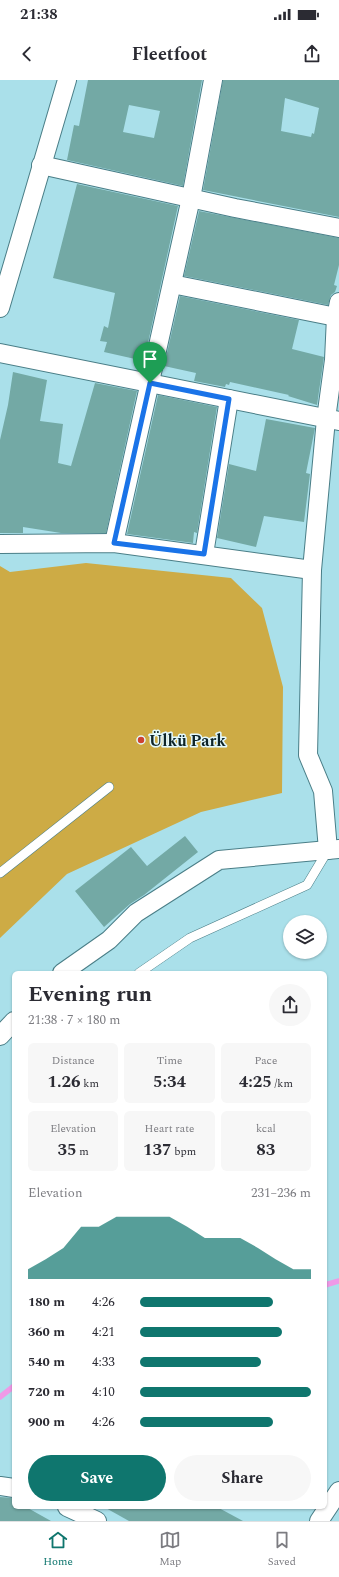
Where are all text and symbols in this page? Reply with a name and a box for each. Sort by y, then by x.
text: 21:38 [20,3,58,26]
text: Fleetfoot [132,41,207,68]
icon: back [16,43,38,65]
icon: share [301,43,323,65]
pin [133,342,167,383]
icon: arrive [139,348,161,370]
place label: Ülkü Park [149,729,226,753]
marker: Ülkü Park [136,735,146,745]
map controls [283,915,327,959]
button: layers [283,915,327,959]
text: Evening run [28,978,152,1011]
button: share [269,984,311,1026]
text: 21:38 · 7 × 180 m [28,1010,120,1030]
text: Distance [52,1052,95,1069]
text: Time [157,1052,182,1069]
text: Pace [254,1052,277,1069]
text: 1.26 [47,1069,81,1095]
text: 5:34 [153,1069,186,1095]
text: 4:25 [239,1069,272,1095]
text: km [81,1075,99,1092]
text: /km [272,1075,293,1092]
text: Elevation [50,1120,96,1137]
text: Heart rate [145,1120,194,1137]
text: kcal [256,1120,276,1137]
text: 35 [58,1137,77,1163]
text: 137 [143,1137,172,1163]
text: 83 [256,1137,275,1163]
text: m [77,1143,89,1160]
text: bpm [172,1143,196,1160]
text: Elevation [28,1183,82,1203]
text: 231–236 m [251,1183,311,1203]
text: 180 m [28,1292,65,1312]
text: 4:26 [92,1292,115,1312]
text: 360 m [28,1322,65,1342]
text: 4:21 [92,1322,115,1342]
text: 540 m [28,1352,65,1372]
text: 4:33 [92,1352,115,1372]
text: 720 m [28,1382,65,1402]
text: 4:10 [92,1382,115,1402]
text: 900 m [28,1412,65,1432]
text: 4:26 [92,1412,115,1432]
button: Save [28,1455,166,1501]
button: Share [174,1455,311,1501]
tab: Home [43,1529,73,1570]
tab: Map [159,1529,181,1570]
tab: Saved [268,1529,296,1570]

